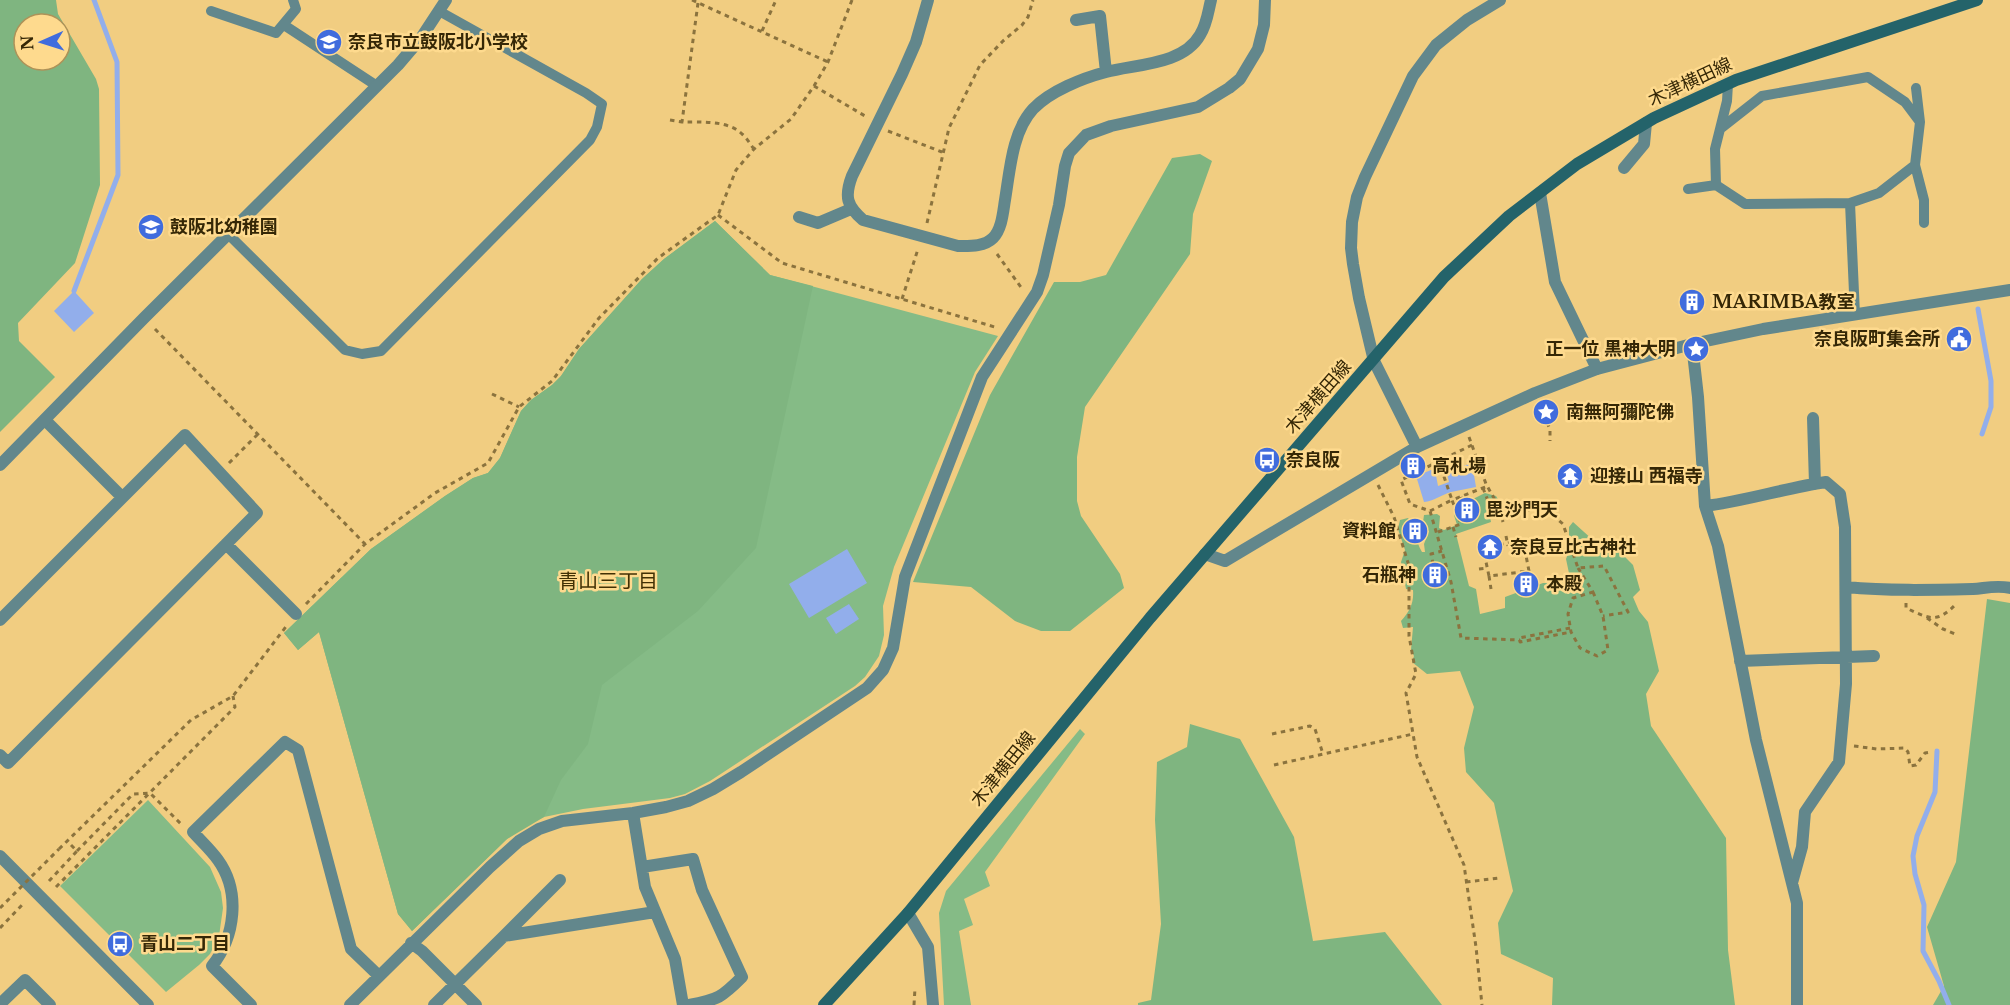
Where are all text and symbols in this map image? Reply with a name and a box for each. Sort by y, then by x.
north arrow [12,12,72,72]
school or university icon: 奈良市立鼓阪北小学校 [314,27,344,57]
place label: 奈良市立鼓阪北小学校 [348,31,528,53]
text: N [17,35,37,51]
street label: 木津横田線 [1645,53,1735,111]
school or university icon: 鼓阪北幼稚園 [136,212,166,242]
place label: 鼓阪北幼稚園 [170,216,278,238]
building icon: MARIMBA教室 [1677,287,1707,317]
place label: MARIMBA教室 [1712,291,1855,313]
public building icon: 奈良阪町集会所 [1944,324,1974,354]
place label: 奈良阪町集会所 [1814,328,1940,350]
place icon: 正一位 黒神大明 [1681,334,1711,364]
place label: 正一位 黒神大明 [1545,338,1676,360]
street label: 木津横田線 [1280,356,1356,438]
place icon: 南無阿彌陀佛 [1531,397,1561,427]
place label: 南無阿彌陀佛 [1566,401,1674,423]
bus stop icon: 奈良阪 [1252,445,1282,475]
place label: 奈良阪 [1286,449,1340,471]
building icon: 高札場 [1398,451,1428,481]
place label: 高札場 [1432,455,1486,477]
temple icon: 迎接山 西福寺 [1555,461,1585,491]
place label: 迎接山 西福寺 [1590,465,1703,487]
building icon: 毘沙門天 [1452,495,1482,525]
place label: 毘沙門天 [1486,499,1558,521]
building icon: 資料館 [1400,516,1430,546]
place label: 資料館 [1342,520,1396,542]
temple icon: 奈良豆比古神社 [1475,532,1505,562]
place label: 奈良豆比古神社 [1510,536,1636,558]
building icon: 石瓶神 [1420,560,1450,590]
place label: 石瓶神 [1362,564,1416,586]
district label: 青山三丁目 [558,569,658,593]
building icon: 本殿 [1511,569,1541,599]
place label: 本殿 [1546,573,1582,595]
street label: 木津横田線 [966,727,1040,811]
bus stop icon: 青山二丁目 [105,929,135,959]
place label: 青山二丁目 [140,933,230,955]

